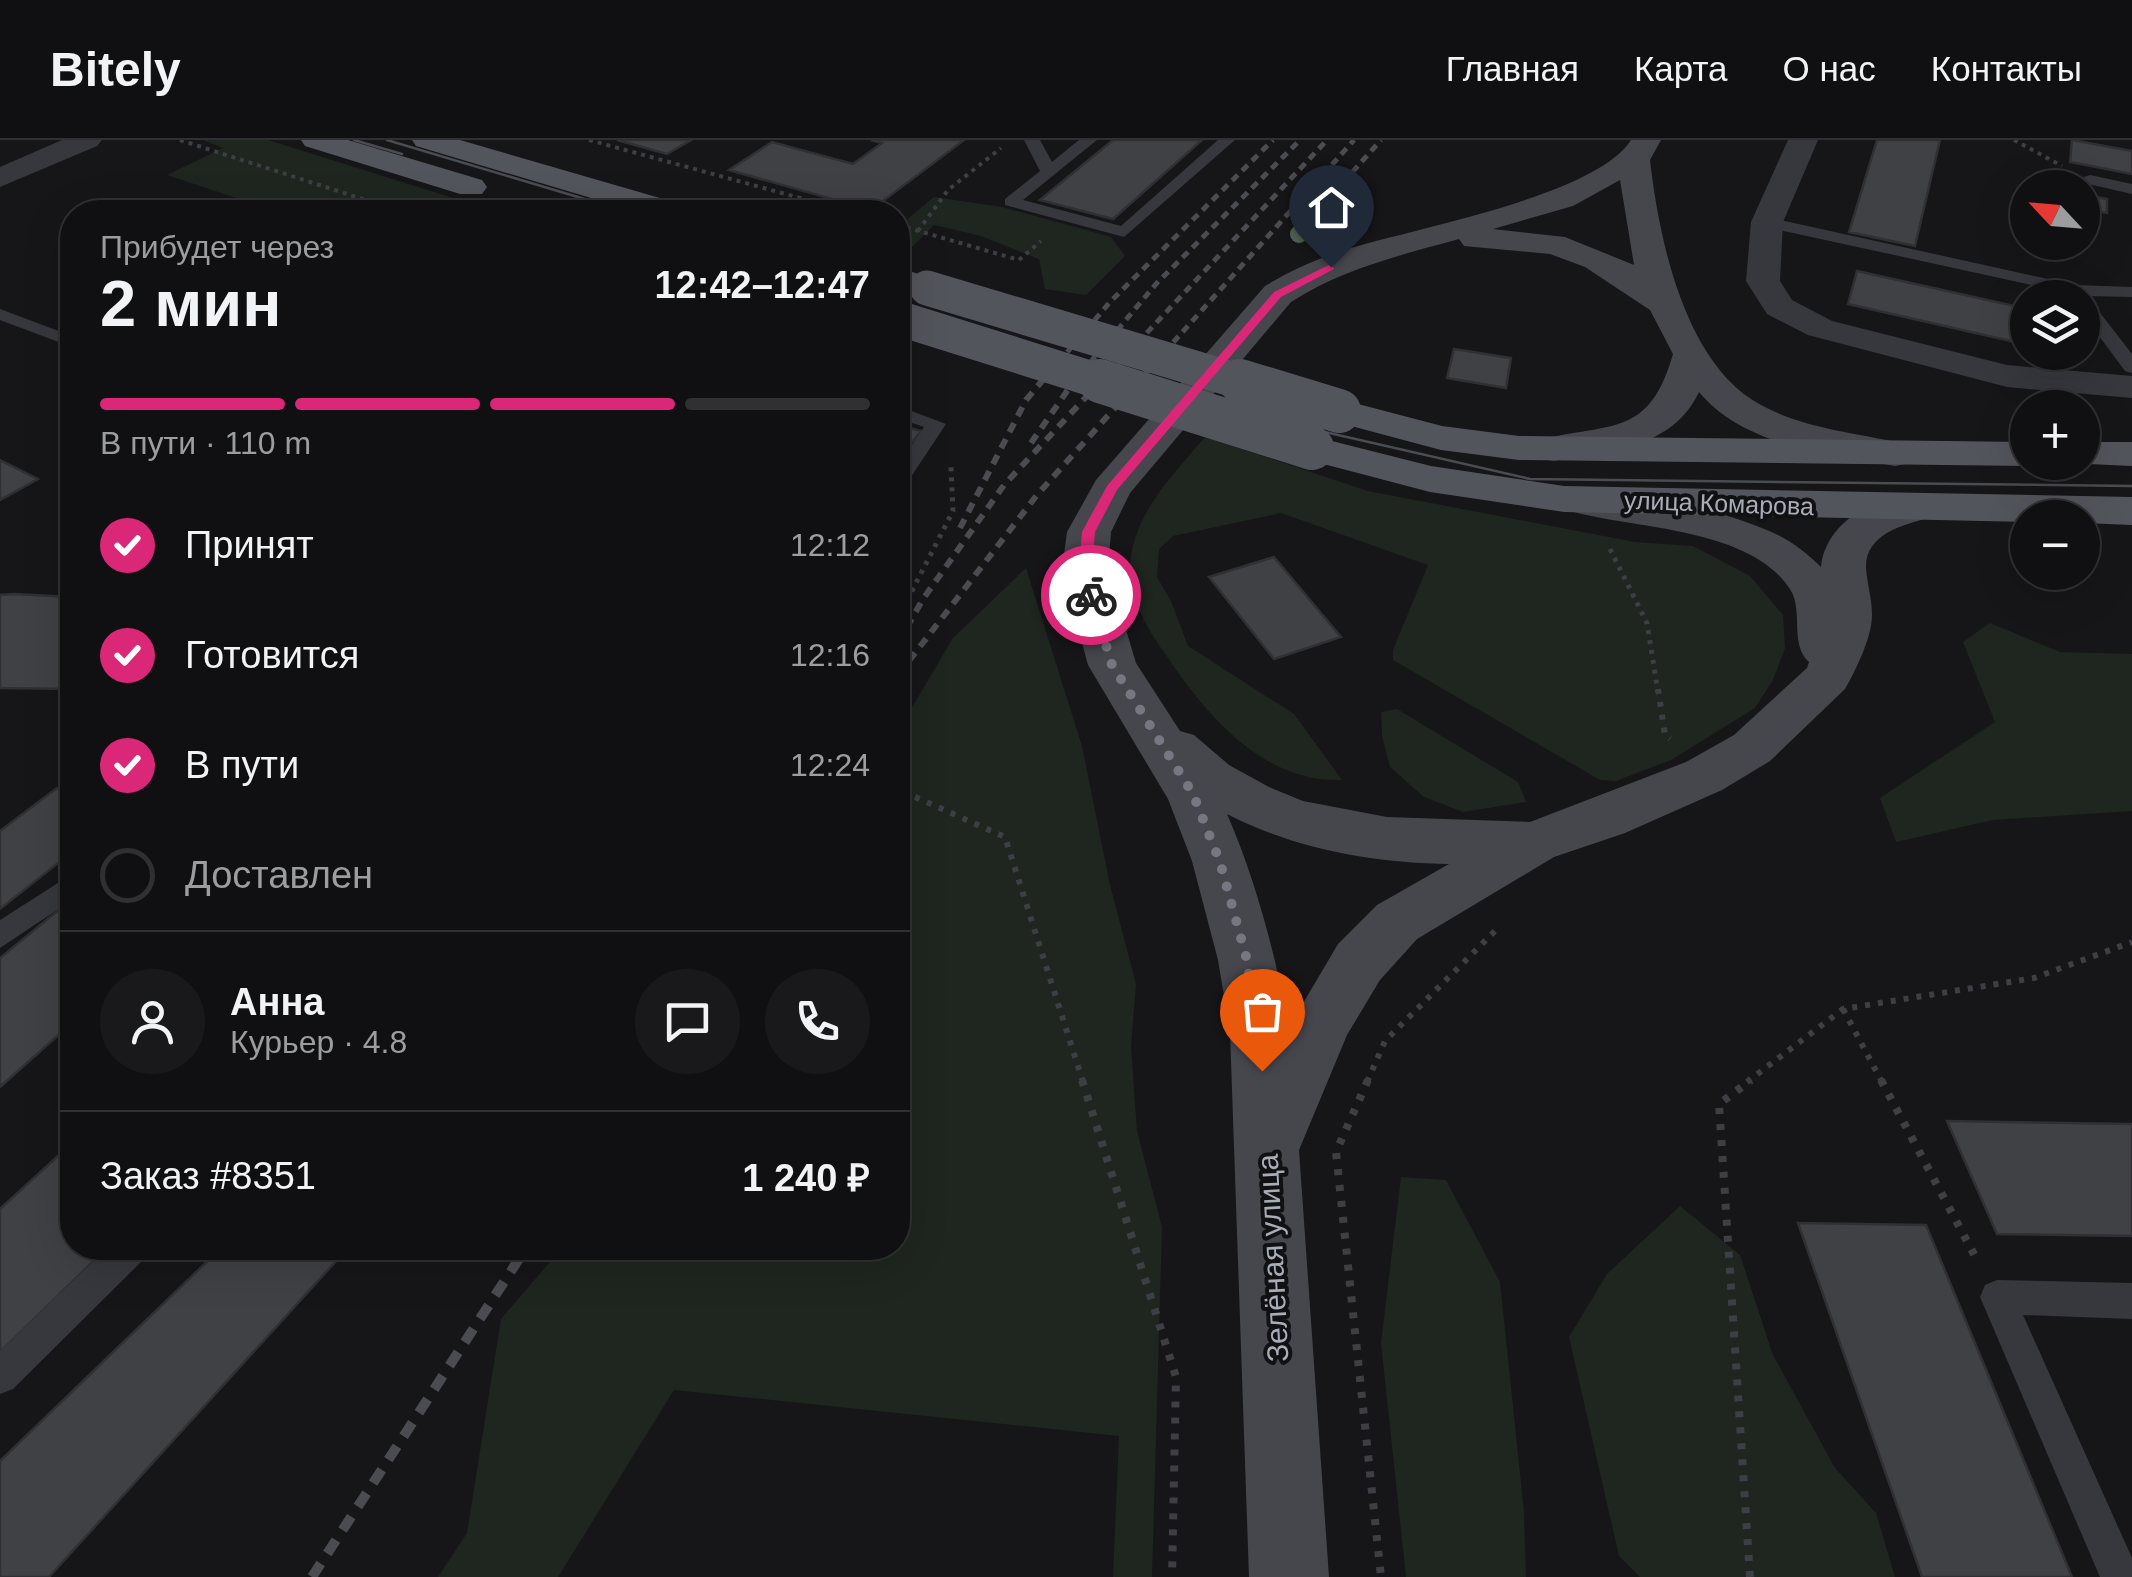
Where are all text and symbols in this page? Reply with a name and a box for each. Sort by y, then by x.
text: Bitely [50,43,181,96]
text: Главная [1446,49,1579,88]
text: Карта [1634,49,1728,88]
text: О нас [1783,49,1876,88]
text: Контакты [1931,49,2082,88]
pin [1289,165,1374,268]
north arrow [2010,170,2100,260]
map controls [2010,170,2100,590]
icon: home [1304,180,1359,235]
text: Прибудет через [100,229,334,265]
text: 12:42–12:47 [654,264,870,306]
text: 2 мин [100,267,282,340]
button: layers [2010,280,2100,370]
button: + [2010,390,2100,480]
text: В пути · 110 m [100,425,311,461]
street label: улица Комарова [1624,486,1814,520]
button: − [2010,500,2100,590]
icon: check [100,518,155,573]
text: Принят [185,524,314,566]
text: 12:12 [790,527,870,563]
courier [1041,545,1141,645]
icon: bike [1064,568,1119,623]
icon: check [100,628,155,683]
text: Готовится [185,634,359,676]
text: 12:16 [790,637,870,673]
icon: check [100,738,155,793]
text: В пути [185,744,299,786]
text: 12:24 [790,747,870,783]
text: Доставлен [185,854,373,896]
button: person [100,969,205,1074]
button: chat [635,969,740,1074]
button: phone [765,969,870,1074]
pin [1220,969,1305,1072]
text: Анна [230,981,324,1023]
icon: bag [1235,984,1290,1039]
text: Курьер · 4.8 [230,1024,407,1060]
street label: Зелёная улица [1251,1153,1294,1363]
text: Заказ #8351 [100,1155,316,1197]
text: 1 240 ₽ [742,1157,870,1199]

